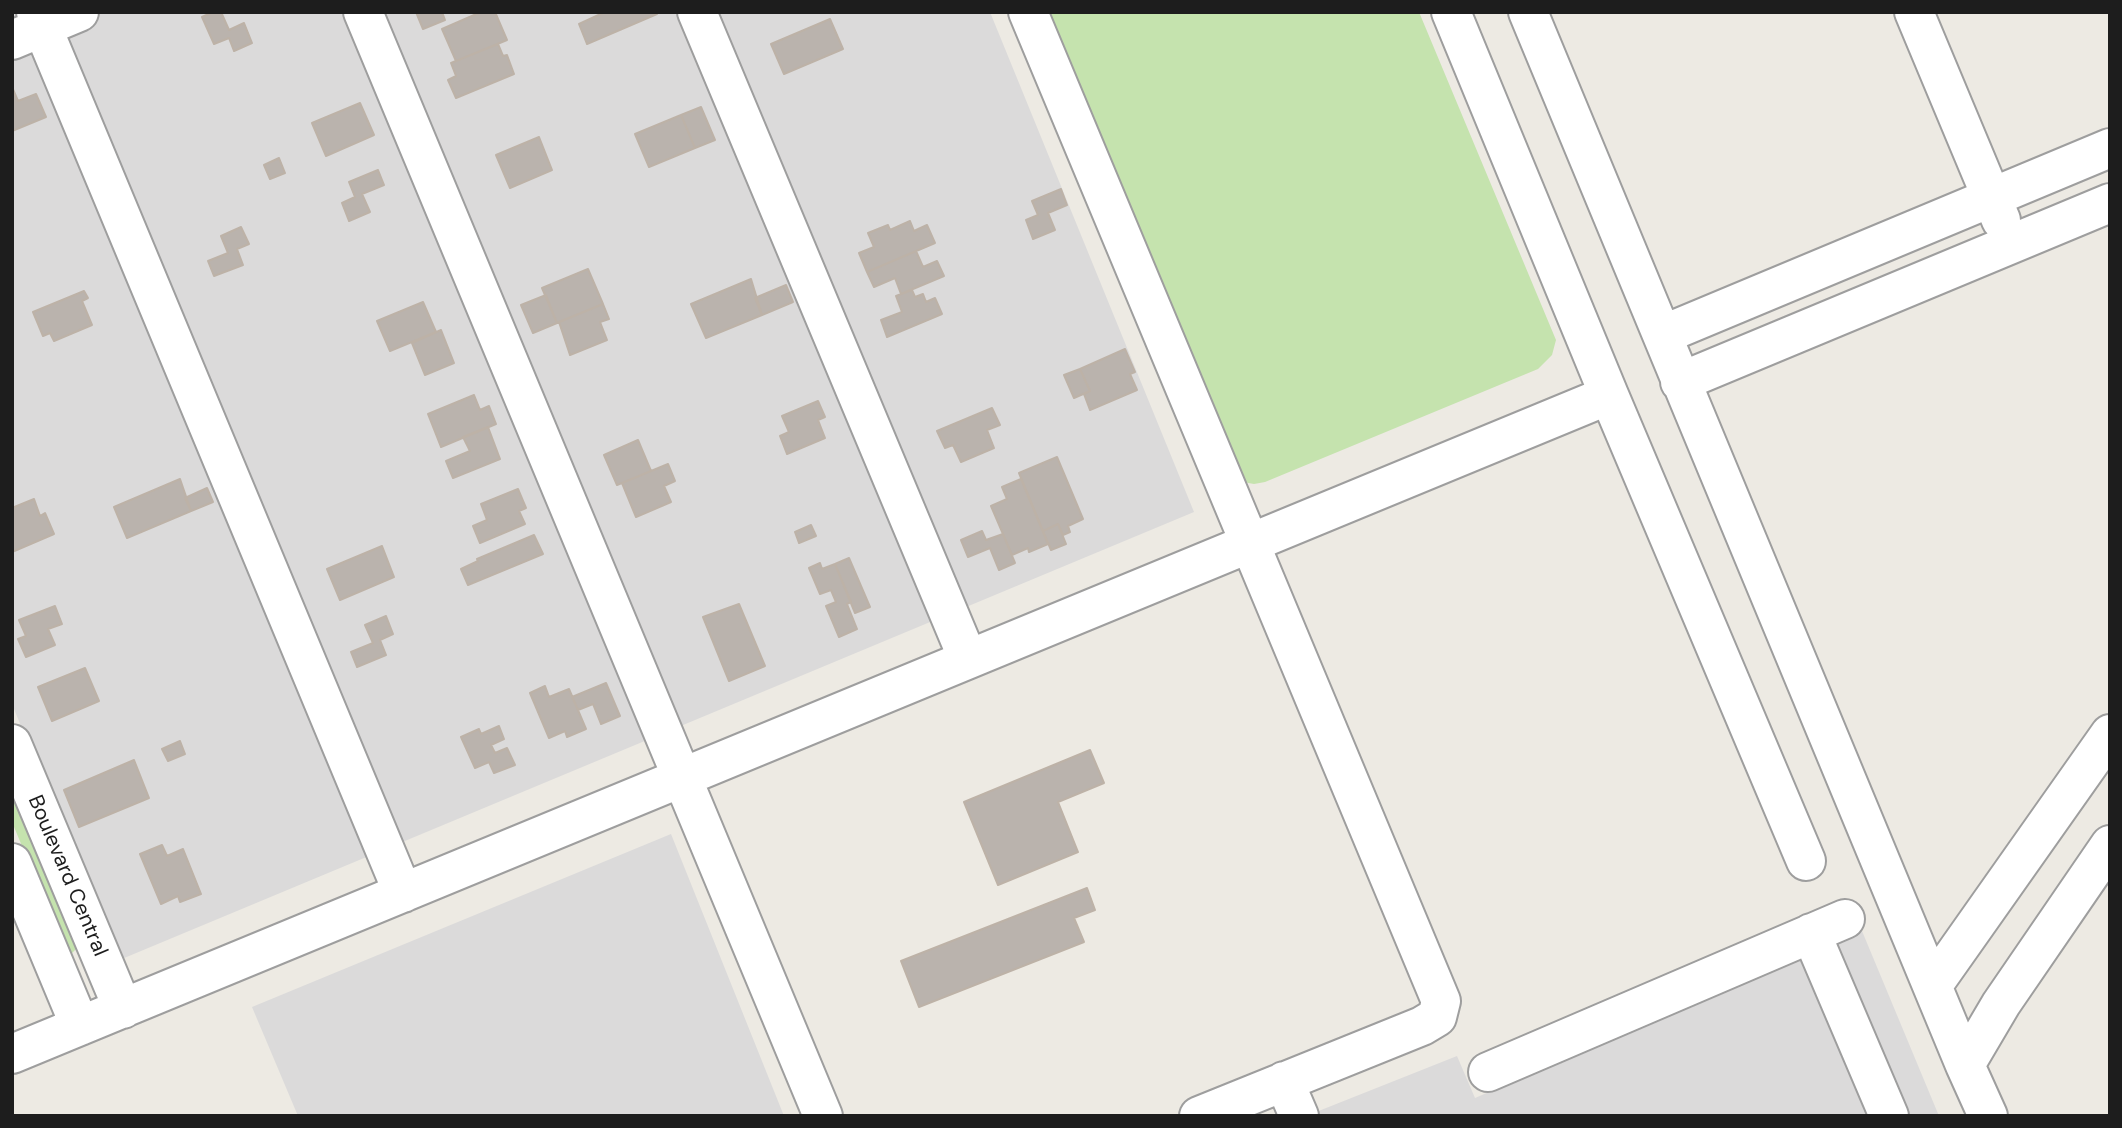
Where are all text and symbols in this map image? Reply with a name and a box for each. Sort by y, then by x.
street label: Boulevard Central [22,792,112,960]

